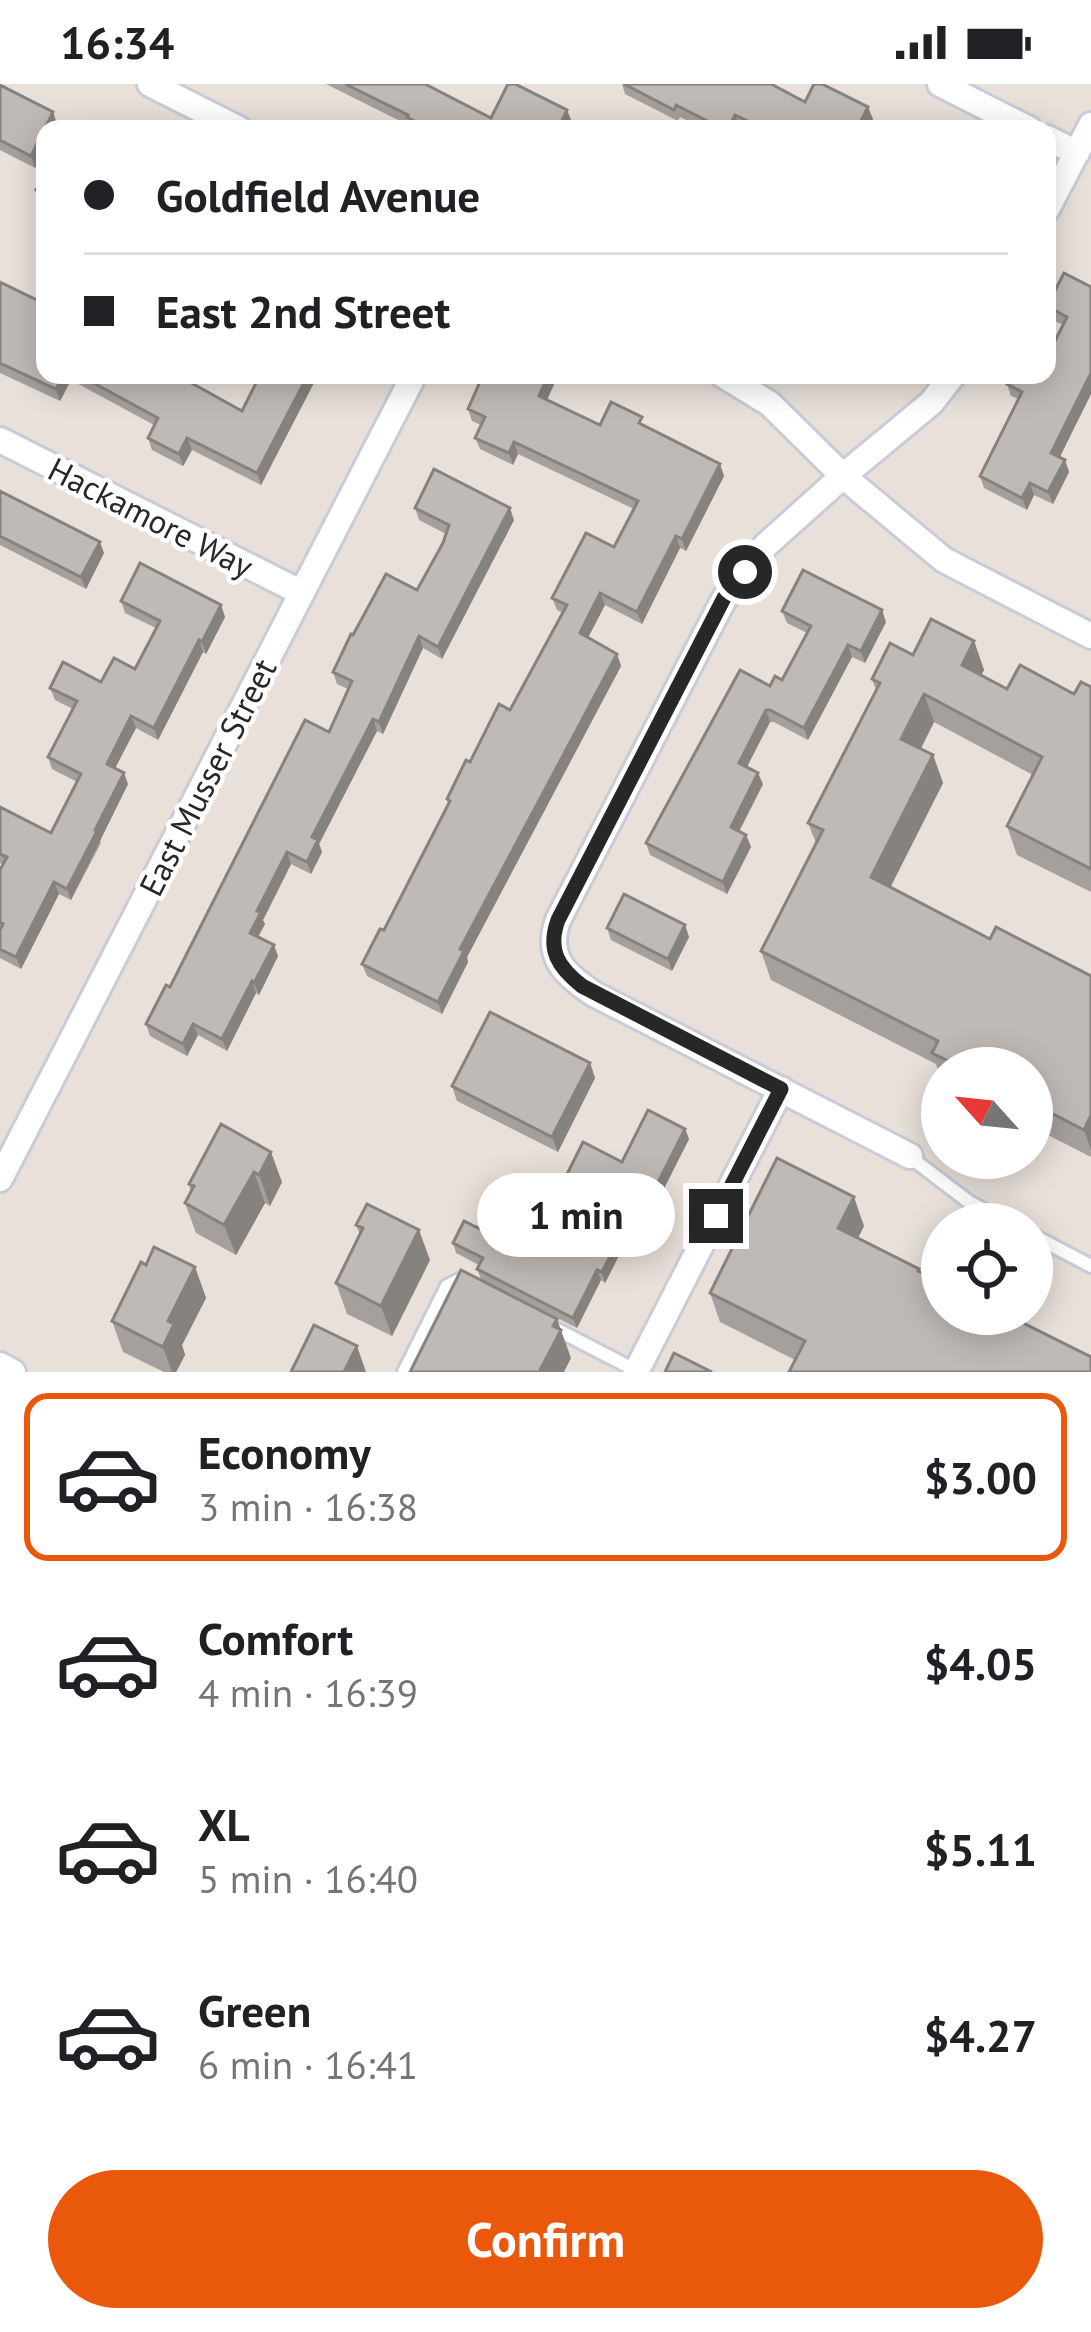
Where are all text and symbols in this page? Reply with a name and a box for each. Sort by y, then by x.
text: 16:34 [60,13,174,71]
text: Goldfield Avenue [156,166,480,224]
text: East 2nd Street [156,282,450,340]
street label: Hackamore Way [41,447,261,587]
route start [718,545,772,599]
street label: East Musser Street [129,651,285,903]
north arrow [921,1047,1053,1179]
map controls [921,1047,1053,1335]
callout: 1 min [476,1174,674,1258]
text: 1 min [528,1189,624,1240]
route end [689,1189,743,1243]
button: locate [921,1203,1053,1335]
icon: car [54,1423,162,1531]
text: Economy [198,1423,371,1481]
text: $3.00 [924,1448,1037,1506]
text: 3 min · 16:38 [198,1481,418,1532]
icon: car [54,1609,162,1717]
text: Comfort [198,1609,353,1667]
text: $4.05 [924,1634,1037,1692]
text: 4 min · 16:39 [198,1667,418,1718]
icon: car [54,1795,162,1903]
text: XL [198,1795,250,1853]
text: $5.11 [924,1820,1037,1878]
text: 5 min · 16:40 [198,1853,418,1904]
icon: car [54,1981,162,2089]
text: Green [198,1981,311,2039]
text: $4.27 [924,2006,1037,2064]
text: 6 min · 16:41 [198,2039,418,2090]
button: Confirm [48,2170,1043,2308]

